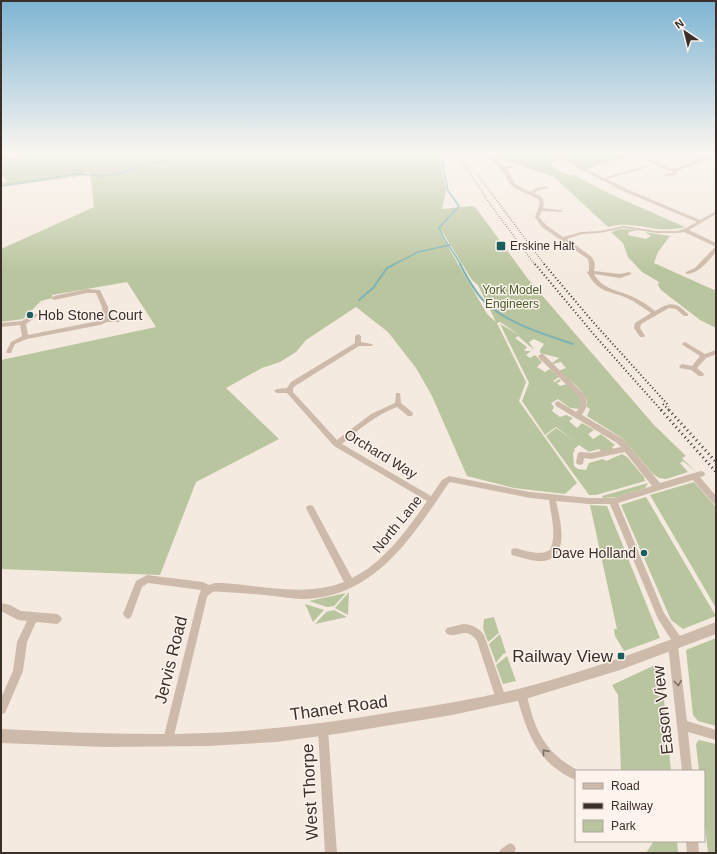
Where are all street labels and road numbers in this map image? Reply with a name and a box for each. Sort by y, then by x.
street label: Orchard Way [342,426,420,482]
street label: North Lane [369,492,425,556]
street label: Jervis Road [151,614,191,706]
street label: Eason View [649,664,677,755]
street label: Thanet Road [289,692,389,724]
street label: West Thorpe [298,743,322,841]

